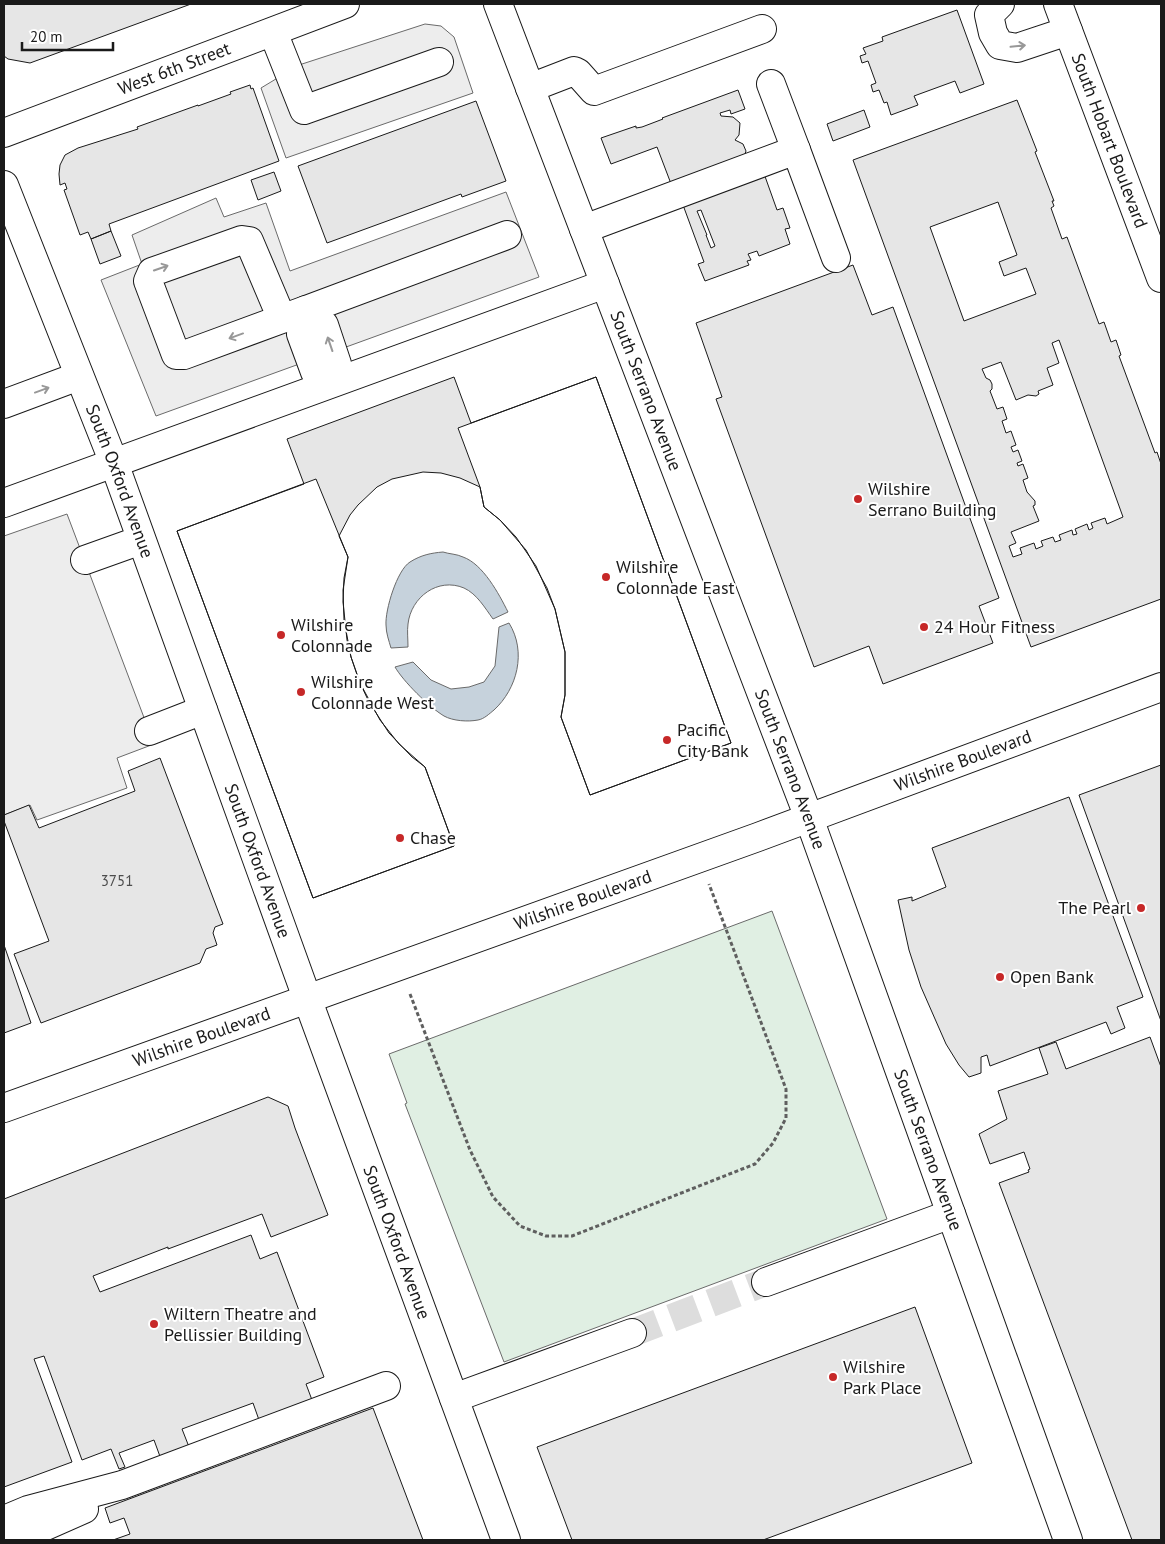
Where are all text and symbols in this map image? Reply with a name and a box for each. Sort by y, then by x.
scale bar [22,20,114,52]
text: 20 m [30,27,63,46]
street label: West 6th Street [115,36,233,100]
one-way arrow [1009,41,1025,51]
street label: South Hobart Boulevard [1067,50,1153,231]
one-way arrow [153,263,168,272]
street label: South Serrano Avenue [605,307,687,474]
one-way arrow [229,332,244,341]
one-way arrow [325,336,335,352]
one-way arrow [33,385,49,394]
street label: South Oxford Avenue [81,401,159,561]
place label: Wilshire Serrano Building [868,477,996,521]
marker: Wilshire Serrano Building [852,493,864,505]
place label: Wilshire Colonnade East [616,555,735,599]
marker: Wilshire Colonnade East [600,571,612,583]
place label: Wilshire Colonnade [291,613,373,657]
place label: 24 Hour Fitness [934,615,1055,638]
marker: 24 Hour Fitness [918,621,930,633]
marker: Wilshire Colonnade [275,629,287,641]
place label: Wilshire Colonnade West [311,670,434,714]
marker: Wilshire Colonnade West [295,686,307,698]
street label: South Serrano Avenue [750,686,831,852]
place label: Pacific City Bank [677,718,749,762]
street label: Wilshire Boulevard [891,724,1035,796]
marker: Pacific City Bank [661,734,673,746]
street label: South Oxford Avenue [220,781,296,941]
place label: Chase [410,826,456,849]
marker: Chase [394,832,406,844]
street label: Wilshire Boulevard [511,864,655,935]
house number: 3751 [101,871,133,890]
place label: The Pearl [1058,896,1132,919]
marker: The Pearl [1135,902,1147,914]
place label: Open Bank [1010,965,1094,988]
marker: Open Bank [994,971,1006,983]
street label: Wilshire Boulevard [129,1001,273,1072]
street label: South Serrano Avenue [889,1066,968,1233]
street label: South Oxford Avenue [358,1162,436,1322]
place label: Wiltern Theatre and Pellissier Building [164,1302,317,1346]
marker: Wiltern Theatre and Pellissier Building [148,1318,160,1330]
place label: Wilshire Park Place [843,1355,921,1399]
marker: Wilshire Park Place [827,1371,839,1383]

